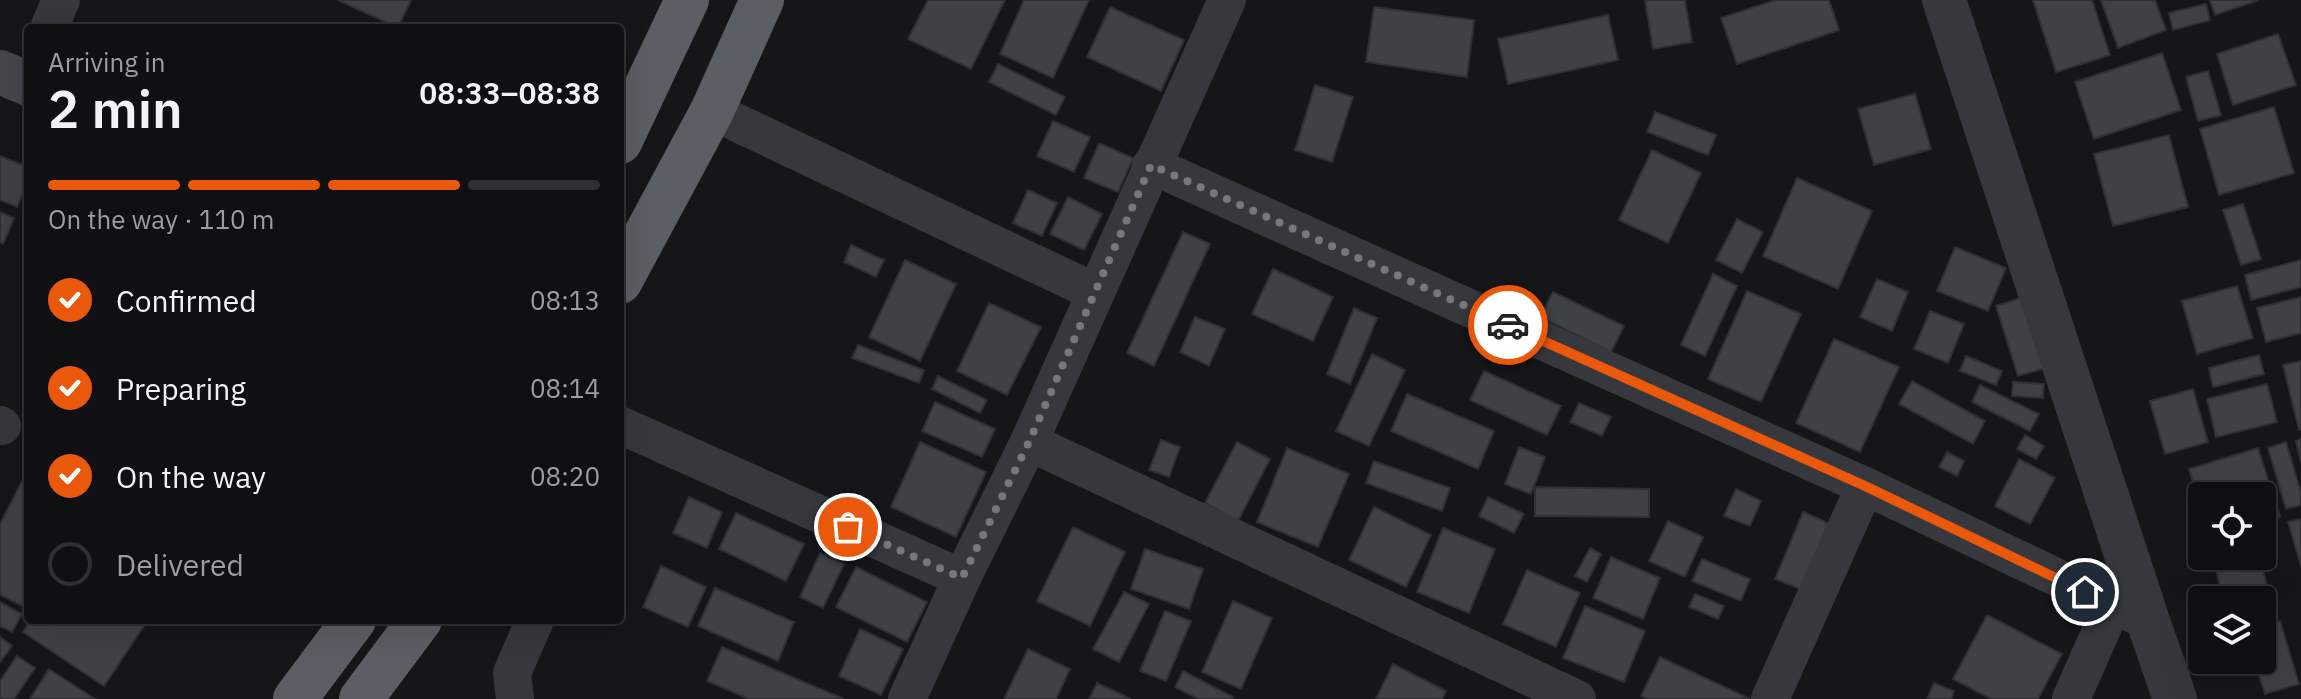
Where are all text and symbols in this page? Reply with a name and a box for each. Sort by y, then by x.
text: Arriving in [48,45,165,79]
text: 08:33–08:38 [419,73,600,112]
text: 2 min [48,75,183,142]
text: On the way · 110 m [48,202,274,236]
icon: check [48,278,92,322]
text: Confirmed [116,281,257,320]
text: 08:13 [530,283,600,317]
courier [1468,285,1548,365]
icon: car [1486,303,1530,347]
icon: check [48,366,92,410]
text: Preparing [116,369,246,408]
text: 08:14 [530,371,600,405]
icon: check [48,454,92,498]
text: On the way [116,457,266,496]
text: 08:20 [530,459,600,493]
map controls [2188,482,2276,674]
button: locate [2188,482,2276,570]
pin [814,493,882,561]
icon: bag [826,505,870,549]
text: Delivered [116,545,244,584]
pin [2051,558,2119,626]
icon: home [2063,570,2107,614]
button: layers [2188,586,2276,674]

